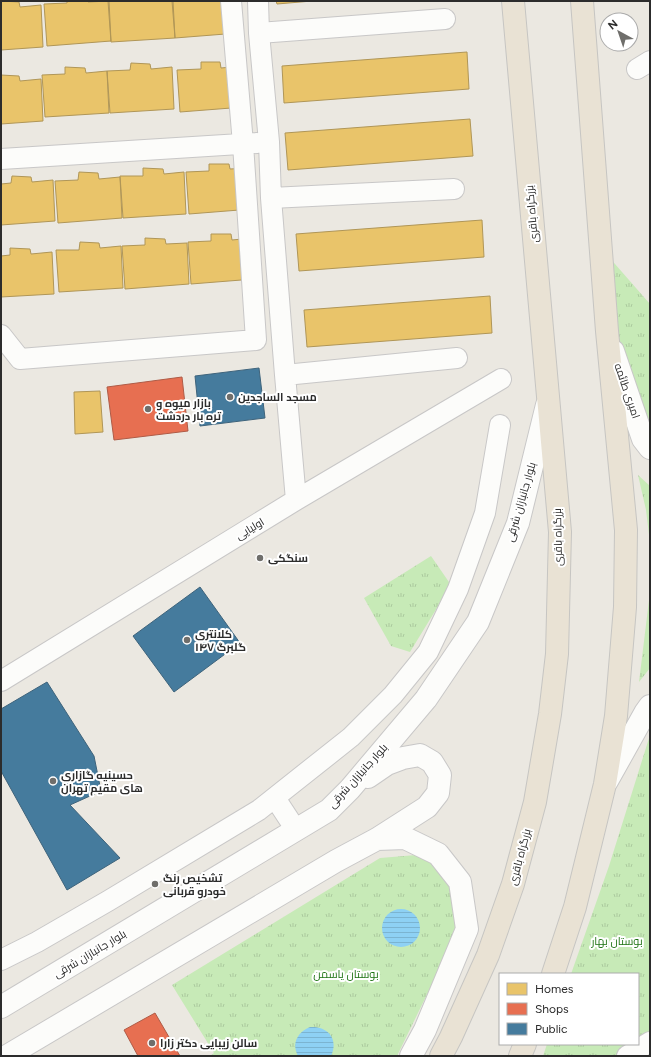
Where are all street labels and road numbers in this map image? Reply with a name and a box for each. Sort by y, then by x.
street label: بزرگراه باقری [523,185,541,243]
street label: امیری طائمه [612,362,642,420]
street label: بلوار جانبازان شرقی [503,461,539,543]
street label: بزرگراه باقری [551,508,565,566]
street label: اولیایی [233,515,267,543]
street label: بلوار جانبازان شرقی [326,741,390,811]
street label: بزرگراه باقری [506,827,534,887]
street label: بلوار جانبازان شرقی [51,927,129,981]

